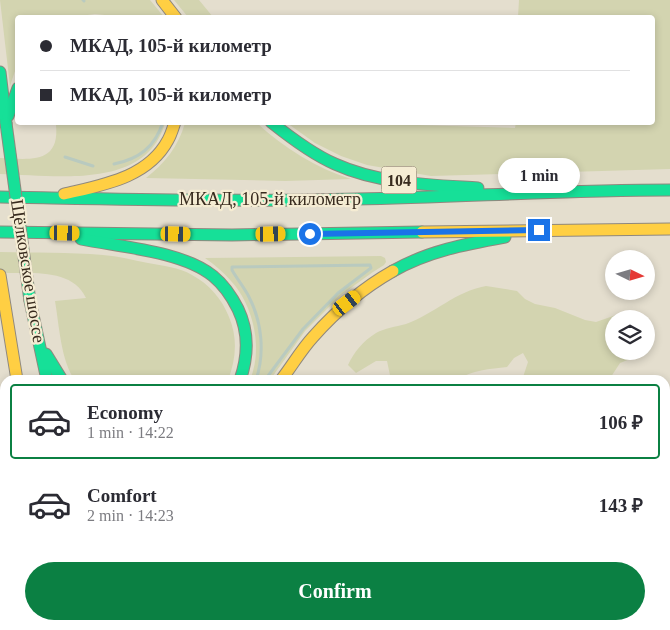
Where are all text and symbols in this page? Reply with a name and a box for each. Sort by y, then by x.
text: МКАД, 105-й километр [70,35,272,56]
text: МКАД, 105-й километр [70,84,272,105]
callout: 1 min [498,158,580,192]
road number: 104 [382,166,416,194]
text: 1 min [520,167,558,184]
street label: МКАД, 105-й километр [179,189,361,209]
street label: Щёлковское шоссе [7,198,49,344]
route end [528,219,550,241]
route start [299,223,321,245]
car [49,225,80,241]
car [160,226,191,242]
car [255,226,286,242]
north arrow [605,250,655,300]
map controls [605,250,655,360]
car [330,288,363,318]
button: layers [605,310,655,360]
icon: car [27,399,72,444]
text: Economy [87,402,163,423]
text: 106 ₽ [599,412,643,433]
text: 1 min · 14:22 [87,424,174,441]
icon: car [27,482,72,527]
text: Comfort [87,485,157,506]
text: 143 ₽ [599,495,643,516]
text: 2 min · 14:23 [87,507,174,524]
button: Confirm [25,562,645,620]

